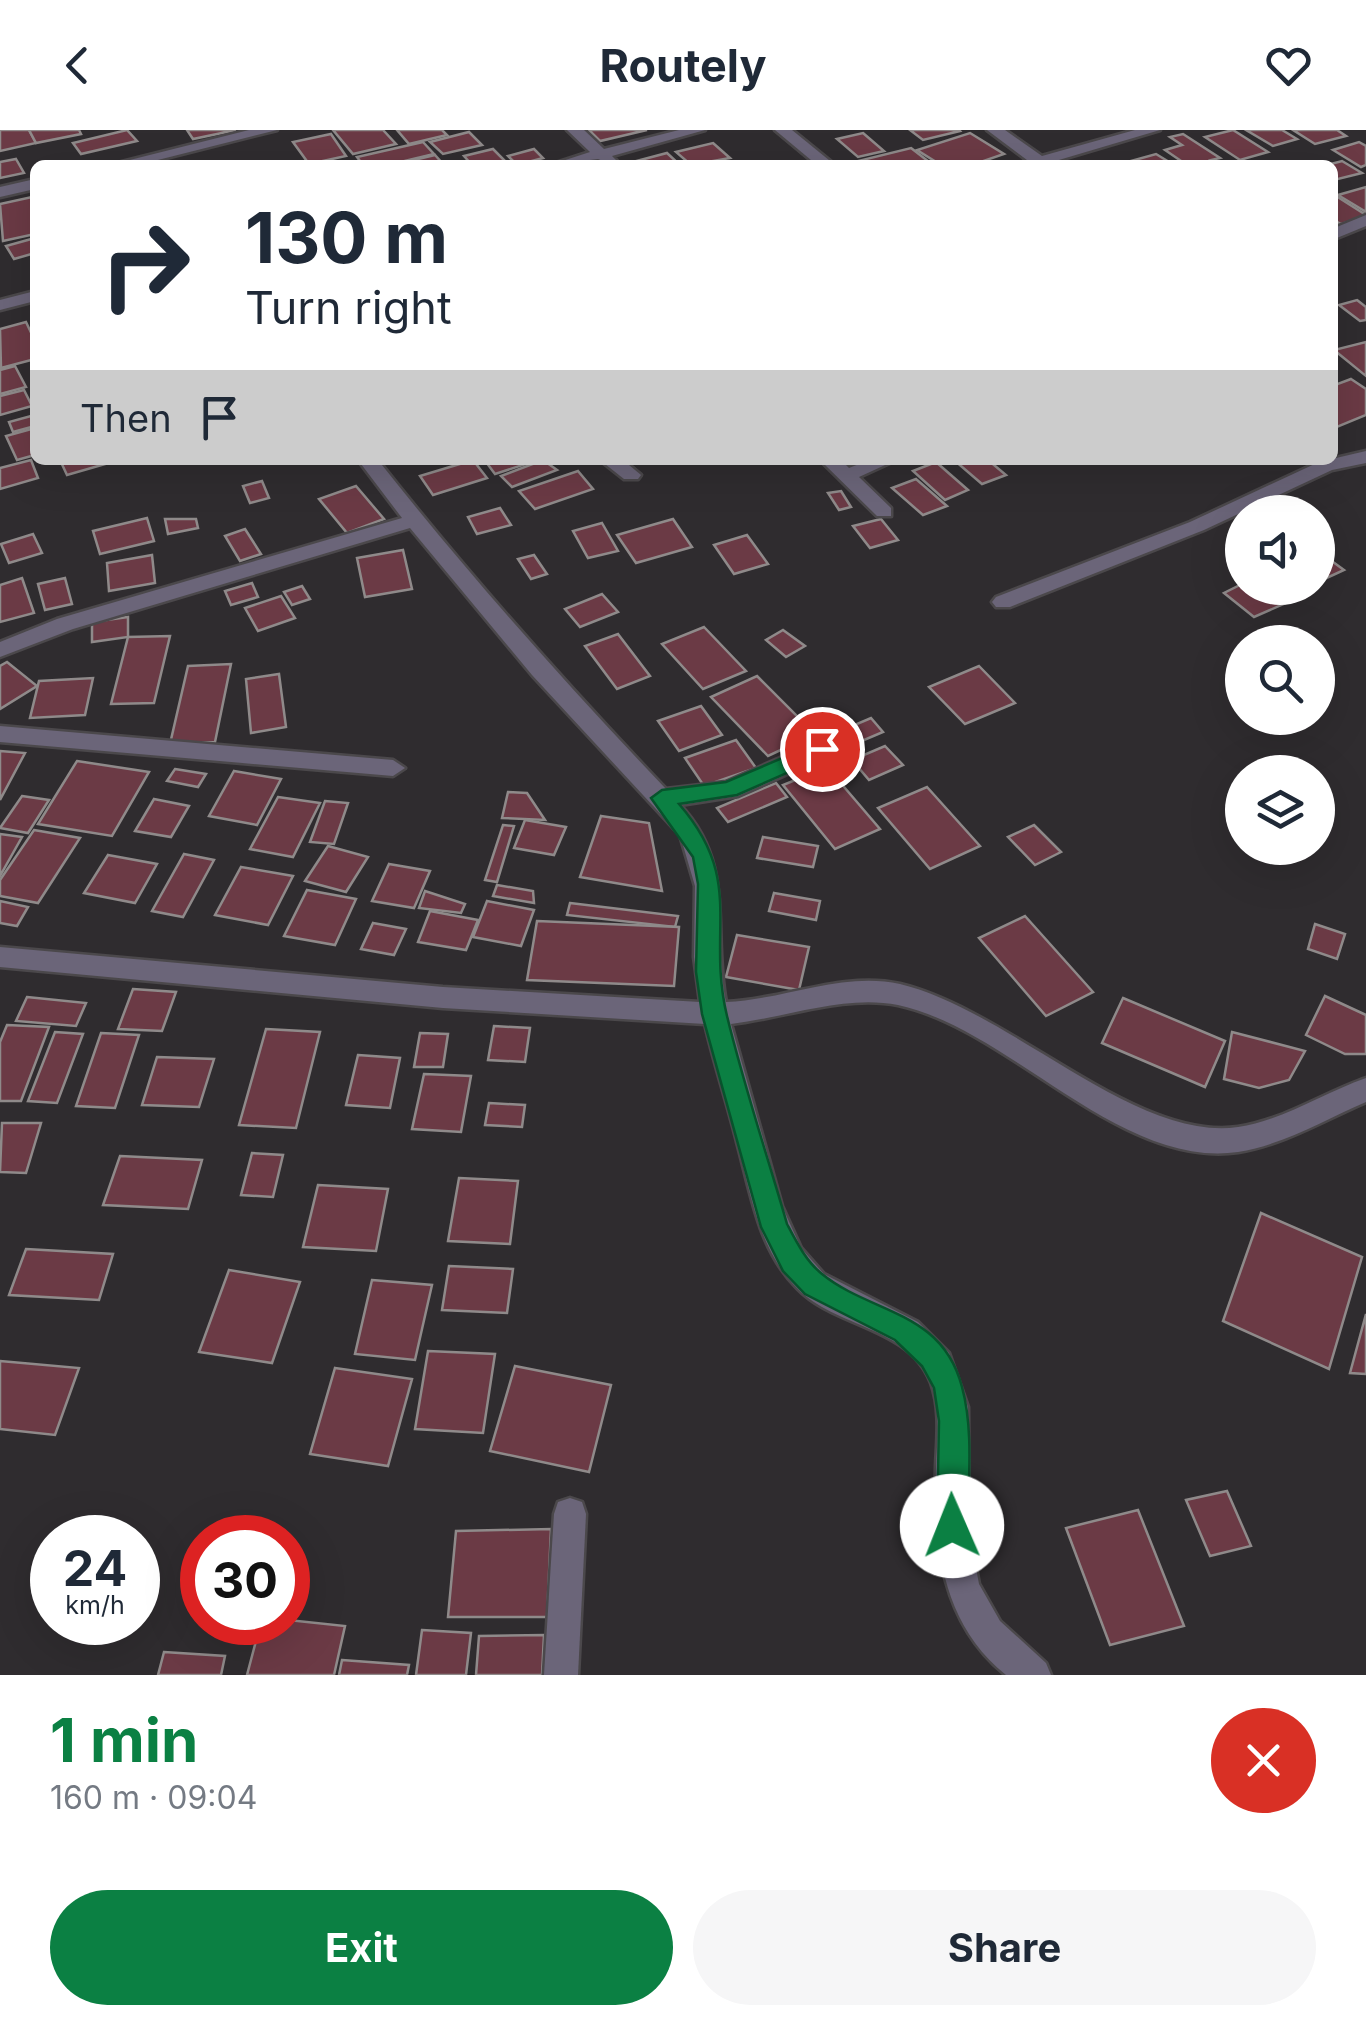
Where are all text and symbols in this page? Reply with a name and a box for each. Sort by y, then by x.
icon: back [50,38,105,93]
text: Routely [599,38,767,93]
icon: heart [1261,38,1316,93]
text: 130 m [245,195,448,280]
icon: right [80,200,210,330]
text: Turn right [245,280,452,335]
icon: arrive [192,390,247,445]
text: Then [80,395,172,441]
map controls [1225,495,1335,865]
button: sound [1225,495,1335,605]
button: search [1225,625,1335,735]
pin [780,707,865,792]
icon: arrive [795,722,850,777]
button: layers [1225,755,1335,865]
position arrow [900,1474,1004,1578]
speed limit sign: 30 [180,1515,310,1645]
text: 24 [63,1538,127,1598]
text: km/h [65,1590,125,1620]
text: 1 min [50,1704,198,1776]
button: close [1211,1708,1316,1813]
text: 160 m · 09:04 [50,1778,257,1817]
button: Exit [50,1890,673,2005]
button: Share [693,1890,1316,2005]

